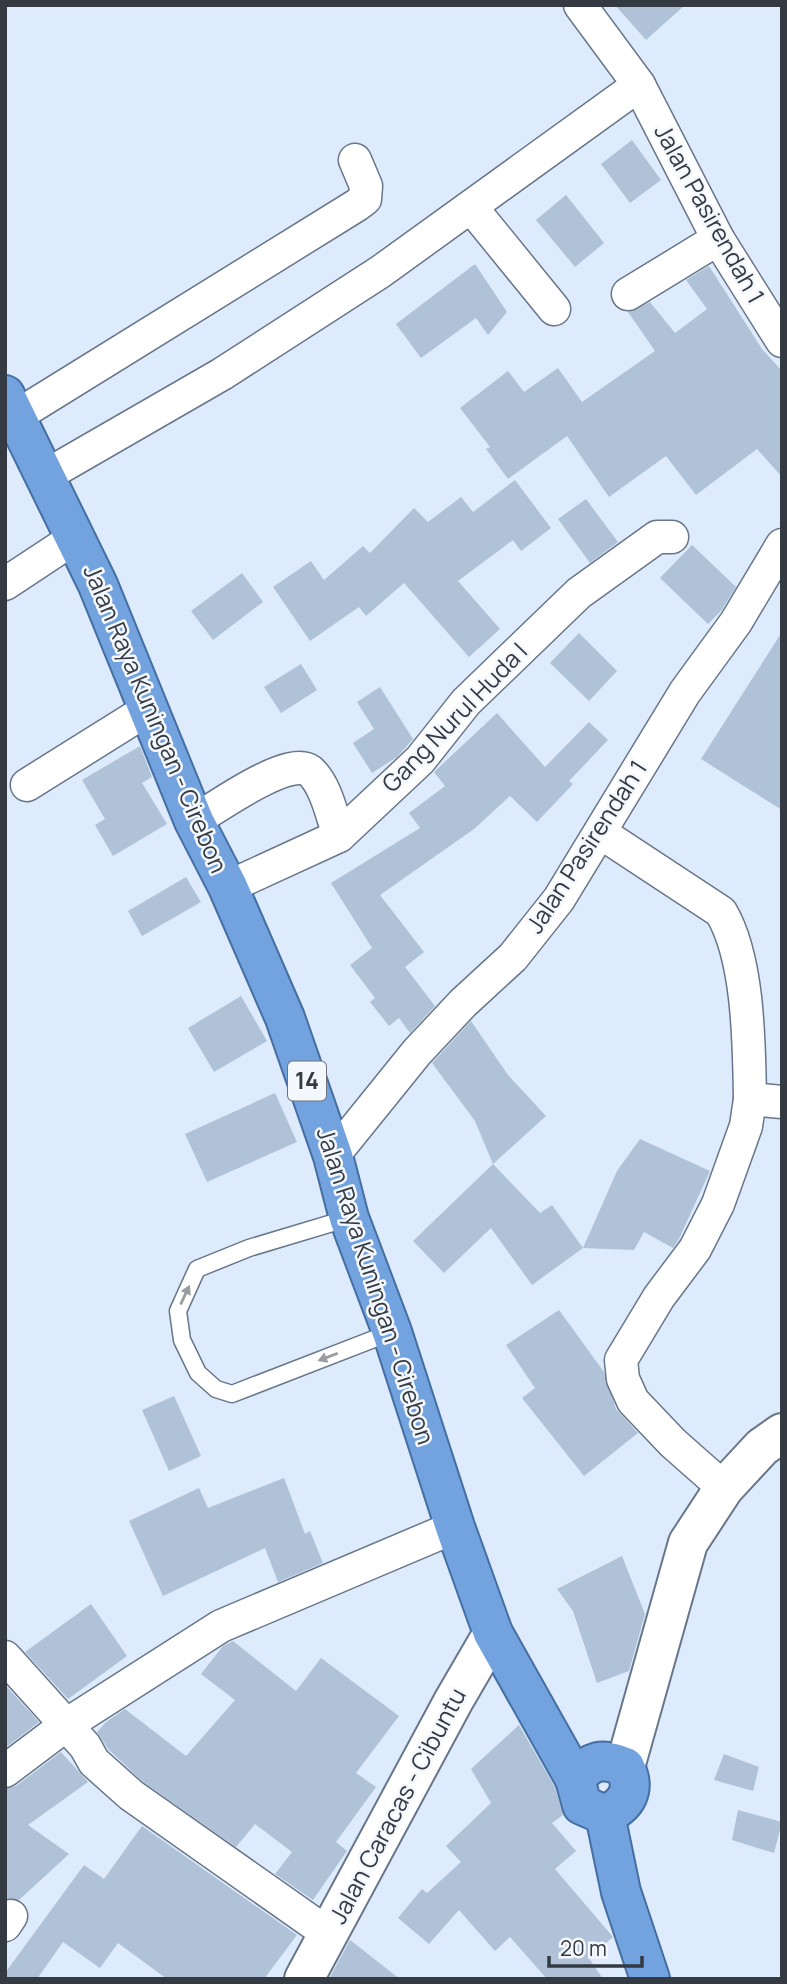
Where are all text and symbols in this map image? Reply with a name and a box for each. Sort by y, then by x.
street label: Jalan Pasirendah 1 [647,118,773,309]
street label: Jalan Raya Kuningan - Cirebon [76,559,236,877]
street label: Gang Nurul Huda I [374,635,534,799]
street label: Jalan Pasirendah 1 [517,753,654,939]
road number: 14 [288,1062,326,1100]
street label: Jalan Raya Kuningan - Cirebon [309,1123,443,1448]
one-way arrow [179,1285,191,1305]
one-way arrow [318,1351,339,1362]
street label: Jalan Caracas - Cibuntu [320,1682,473,1929]
scale bar [549,1924,642,1968]
text: 20 m [560,1934,607,1962]

